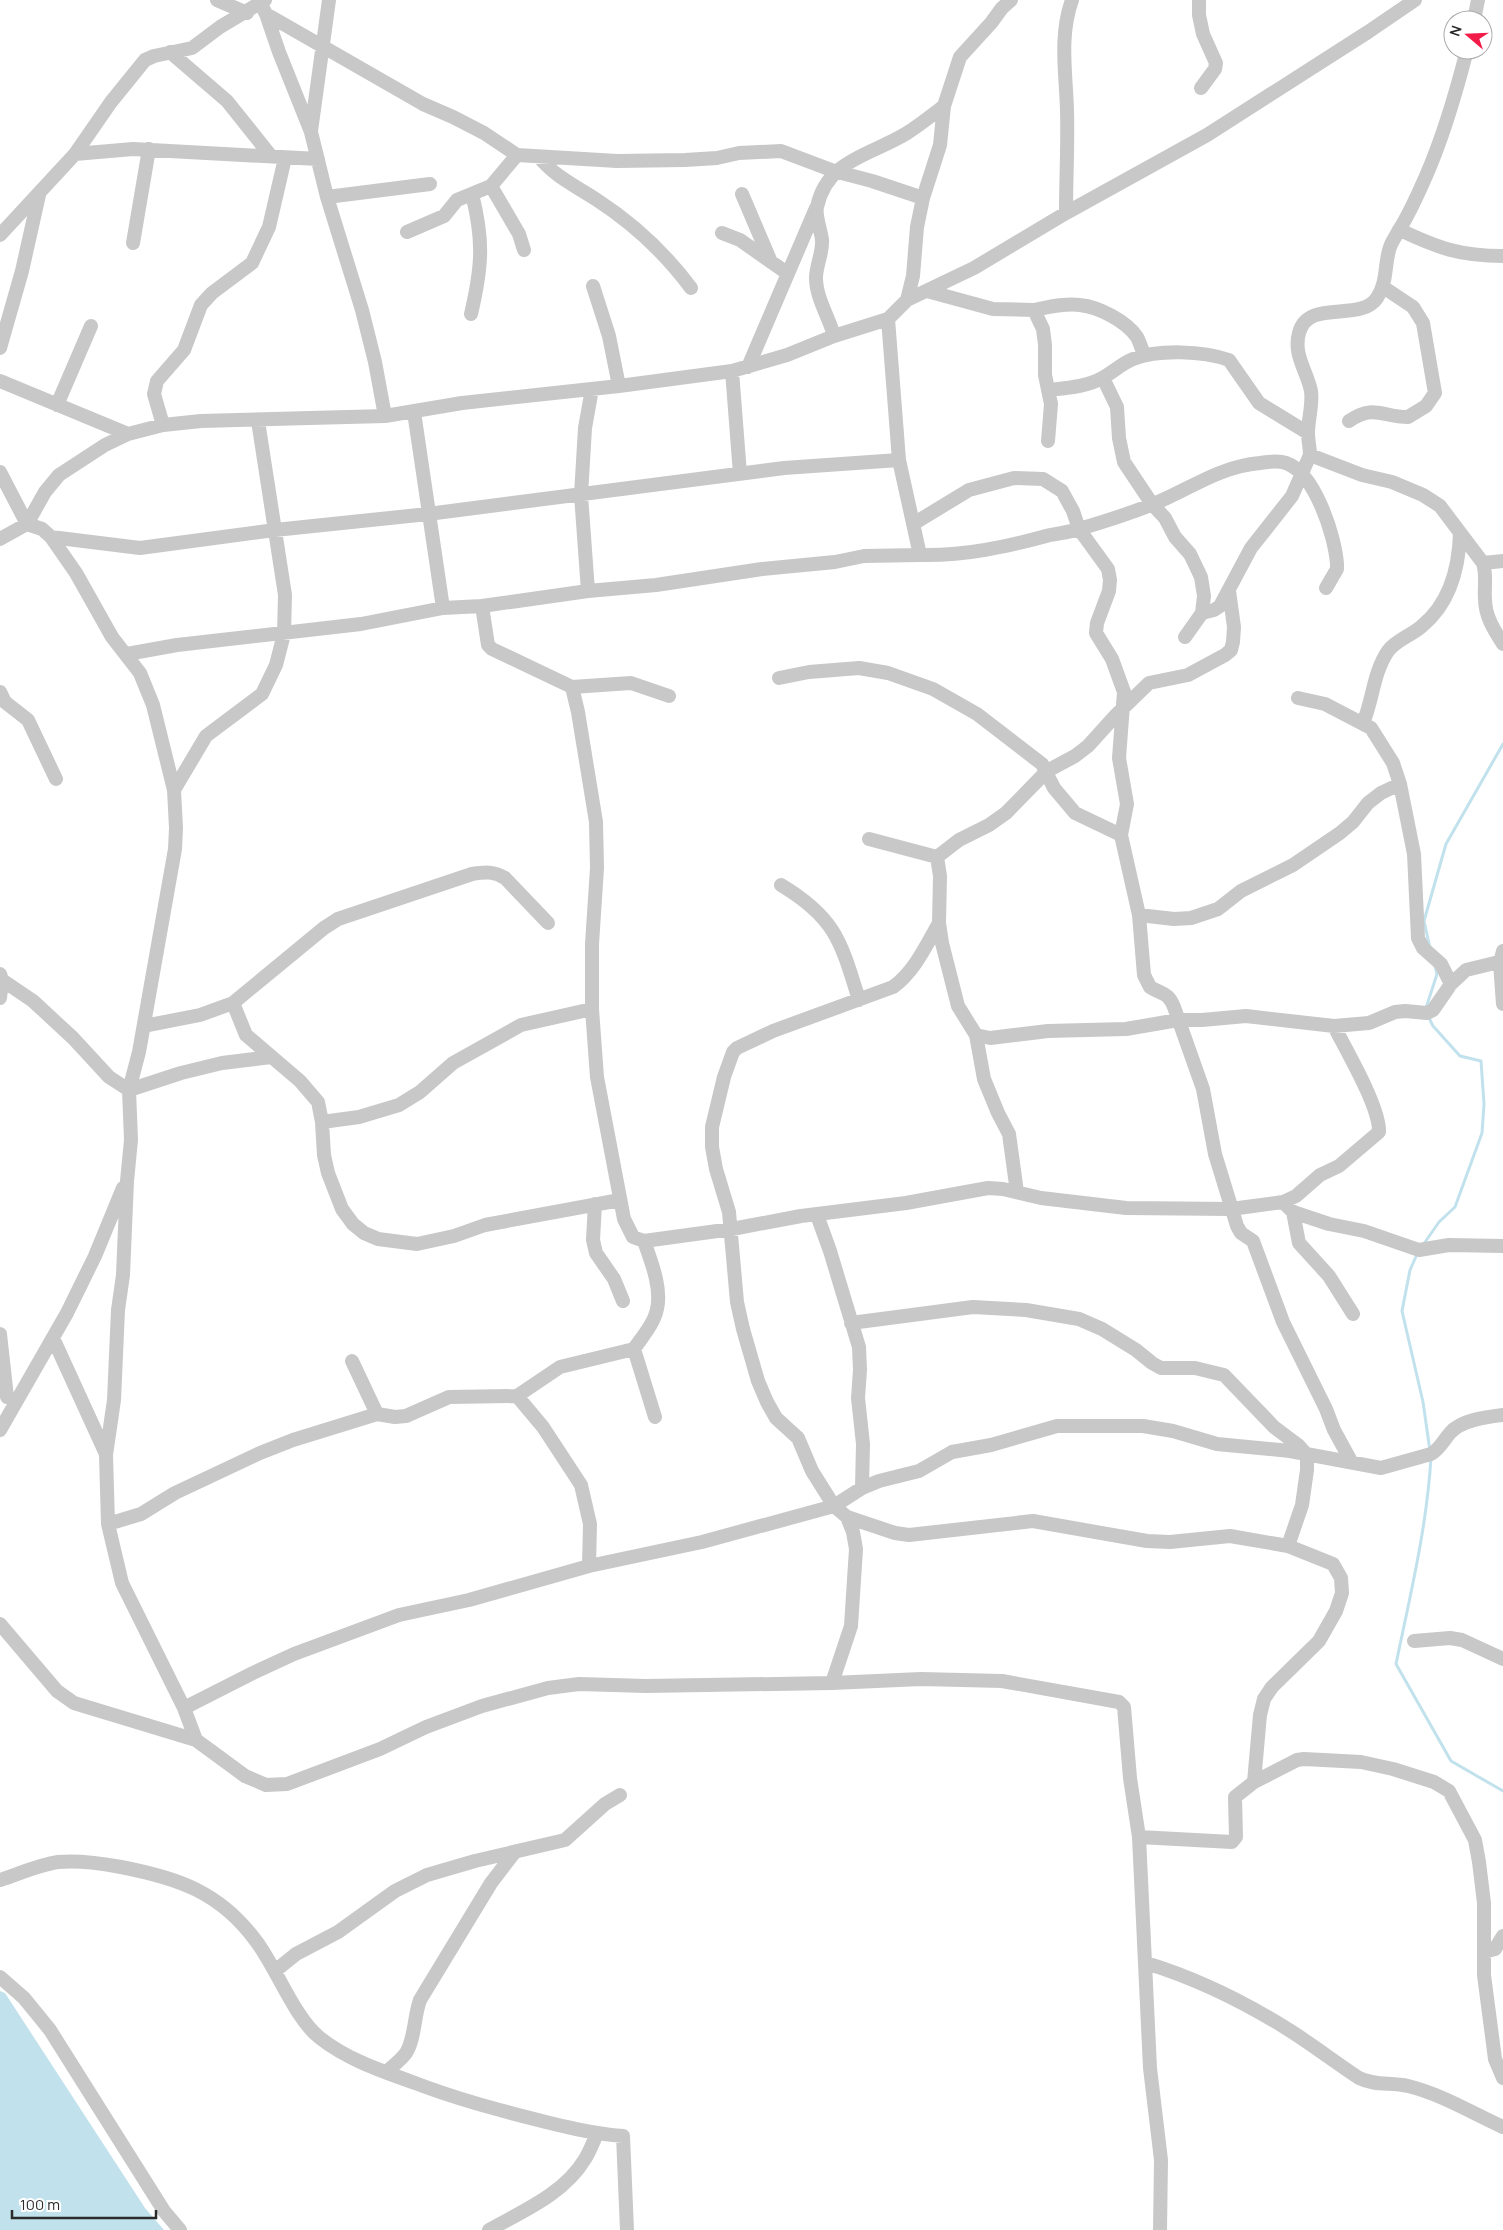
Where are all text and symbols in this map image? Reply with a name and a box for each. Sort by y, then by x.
north arrow [1443,10,1493,60]
text: N [1445,23,1466,38]
scale bar [12,2188,156,2220]
text: 100 m [20,2194,60,2215]

